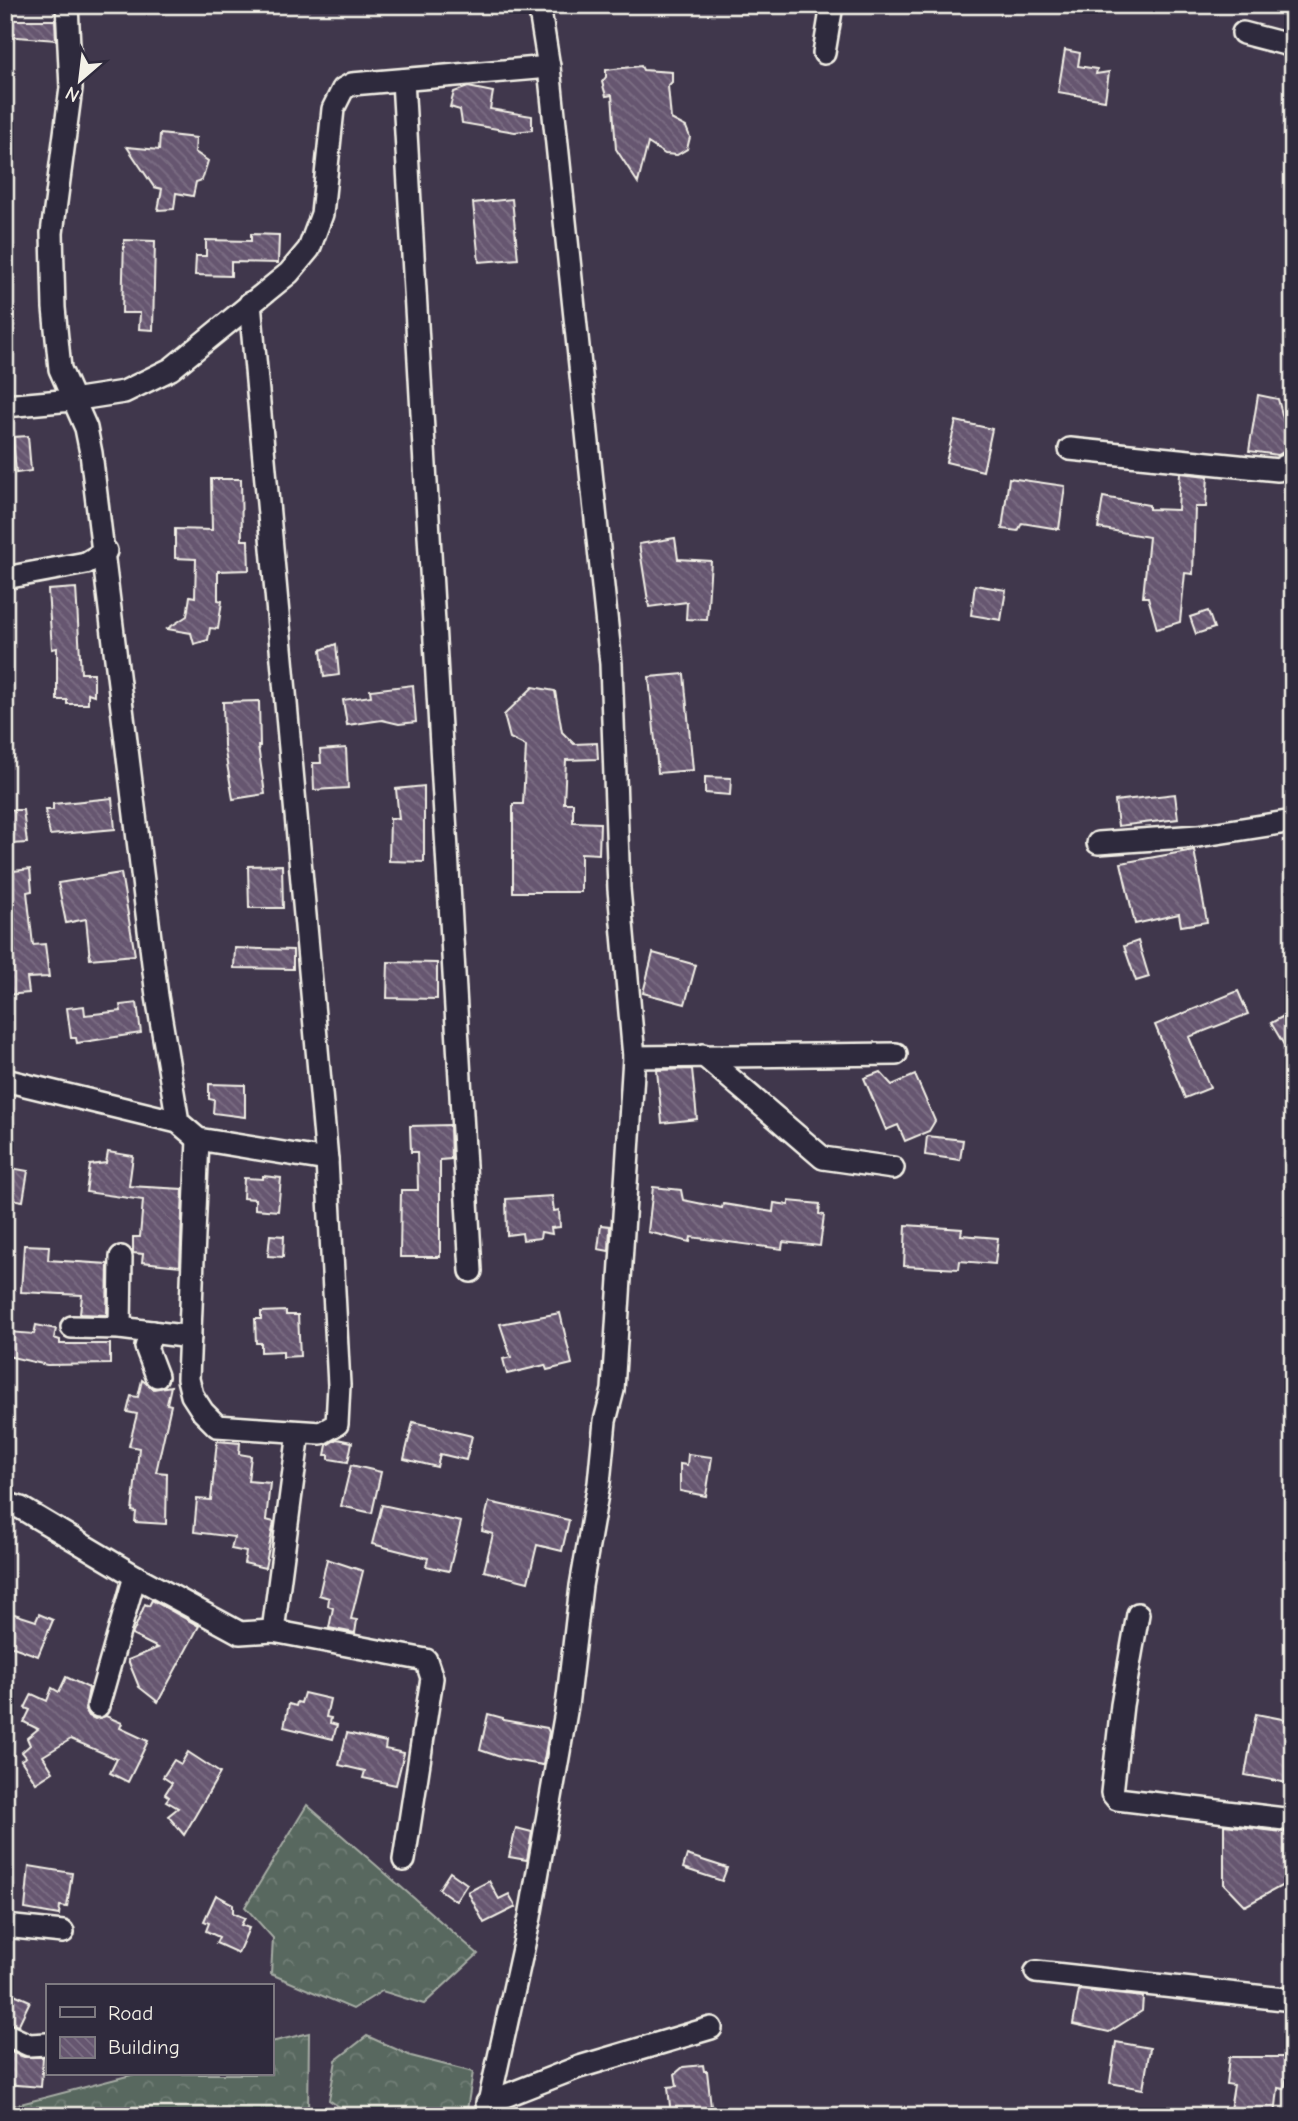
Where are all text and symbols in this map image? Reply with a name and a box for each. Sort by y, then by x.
north arrow [46,46,116,116]
text: N [62,82,83,107]
legend [46,1984,273,2076]
text: Road [108,2001,153,2025]
text: Building [108,2035,180,2059]

